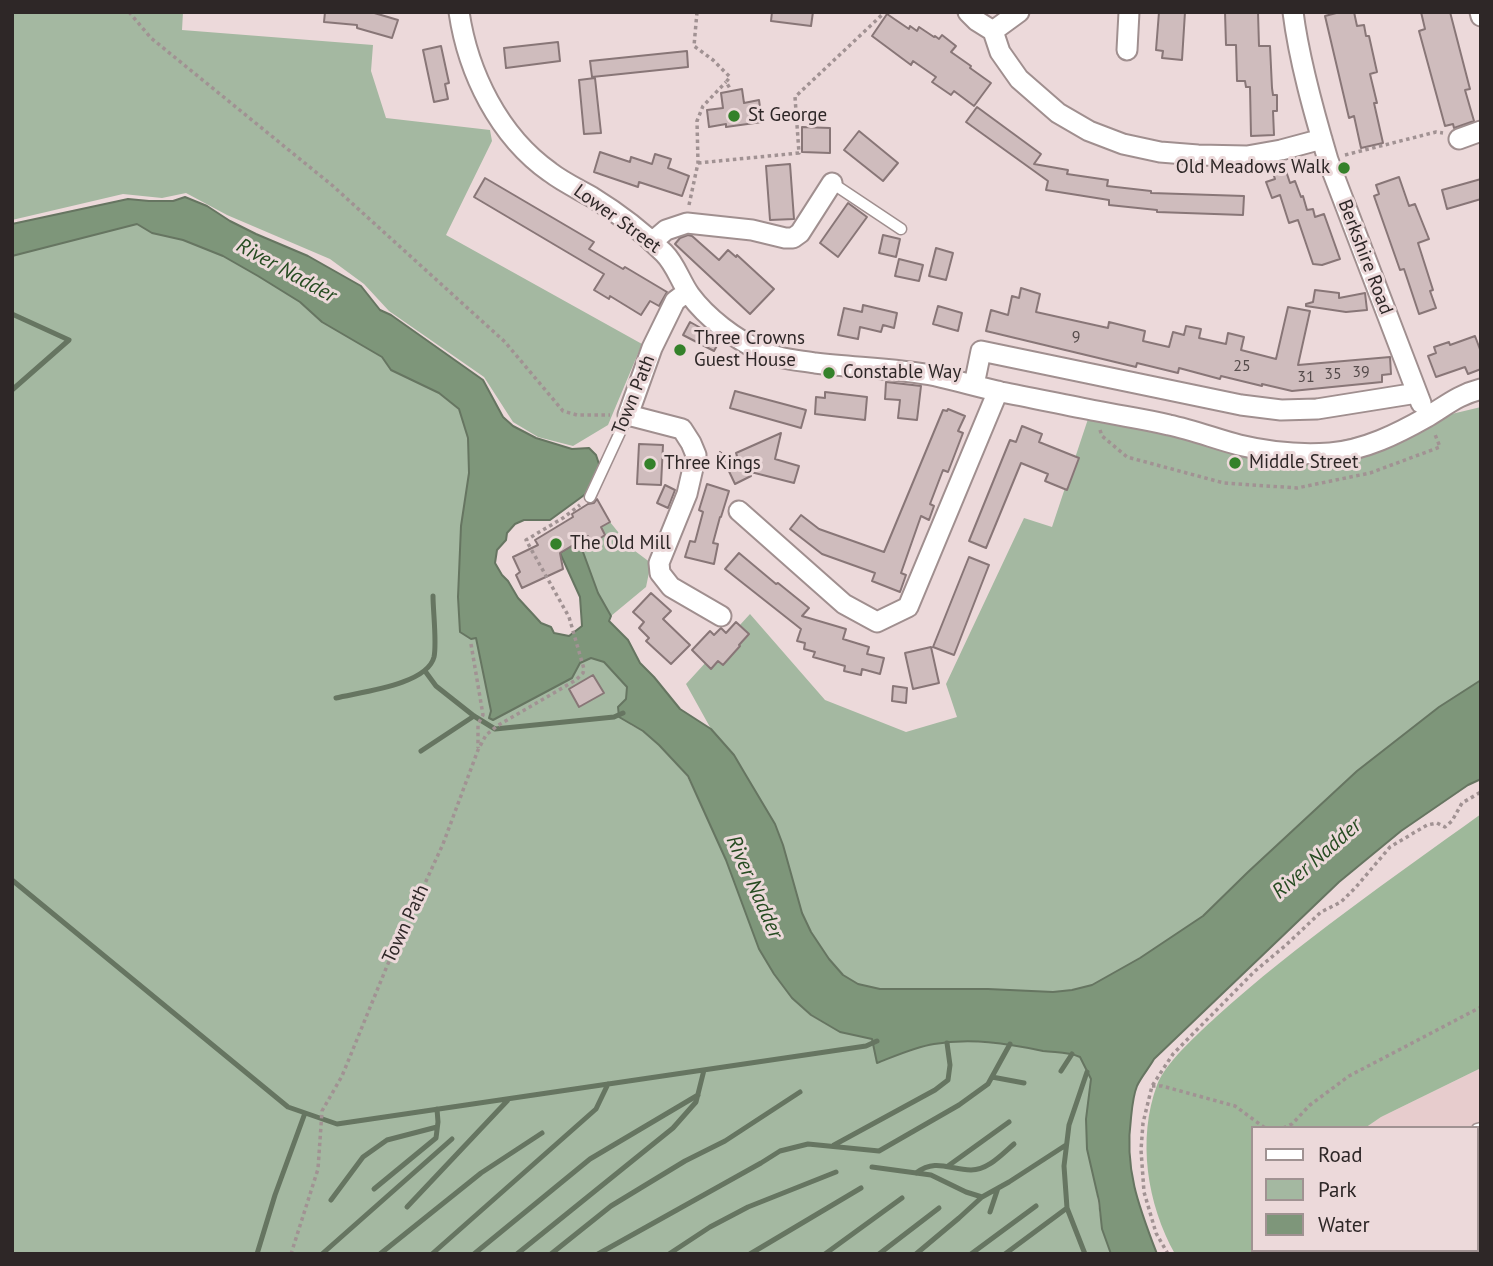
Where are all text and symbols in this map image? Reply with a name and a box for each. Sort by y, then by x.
place label: St George [748,105,827,127]
marker: St George [726,108,742,124]
place label: Old Meadows Walk [1176,157,1330,179]
marker: Old Meadows Walk [1336,160,1352,176]
street label: Lower Street [569,180,665,258]
street label: Berkshire Road [1333,196,1397,318]
water label: River Nadder [232,233,340,309]
house number: 9 [1072,327,1080,347]
place label: Three Crowns Guest House [694,328,805,372]
marker: Three Crowns Guest House [672,342,688,358]
street label: Town Path [608,352,660,438]
house number: 25 [1233,356,1251,376]
place label: Constable Way [843,362,961,384]
house number: 39 [1352,362,1370,382]
house number: 35 [1324,364,1342,384]
marker: Constable Way [821,365,837,381]
house number: 31 [1297,367,1315,387]
place label: Middle Street [1249,452,1358,474]
place label: Three Kings [664,453,761,475]
marker: Middle Street [1227,455,1243,471]
marker: Three Kings [642,456,658,472]
place label: The Old Mill [570,533,671,555]
marker: The Old Mill [548,536,564,552]
water label: River Nadder [1267,813,1367,905]
water label: River Nadder [720,832,788,942]
street label: Town Path [378,881,434,967]
legend [1252,1126,1479,1252]
text: Road [1318,1141,1362,1168]
text: Park [1318,1176,1357,1203]
text: Water [1318,1211,1370,1238]

